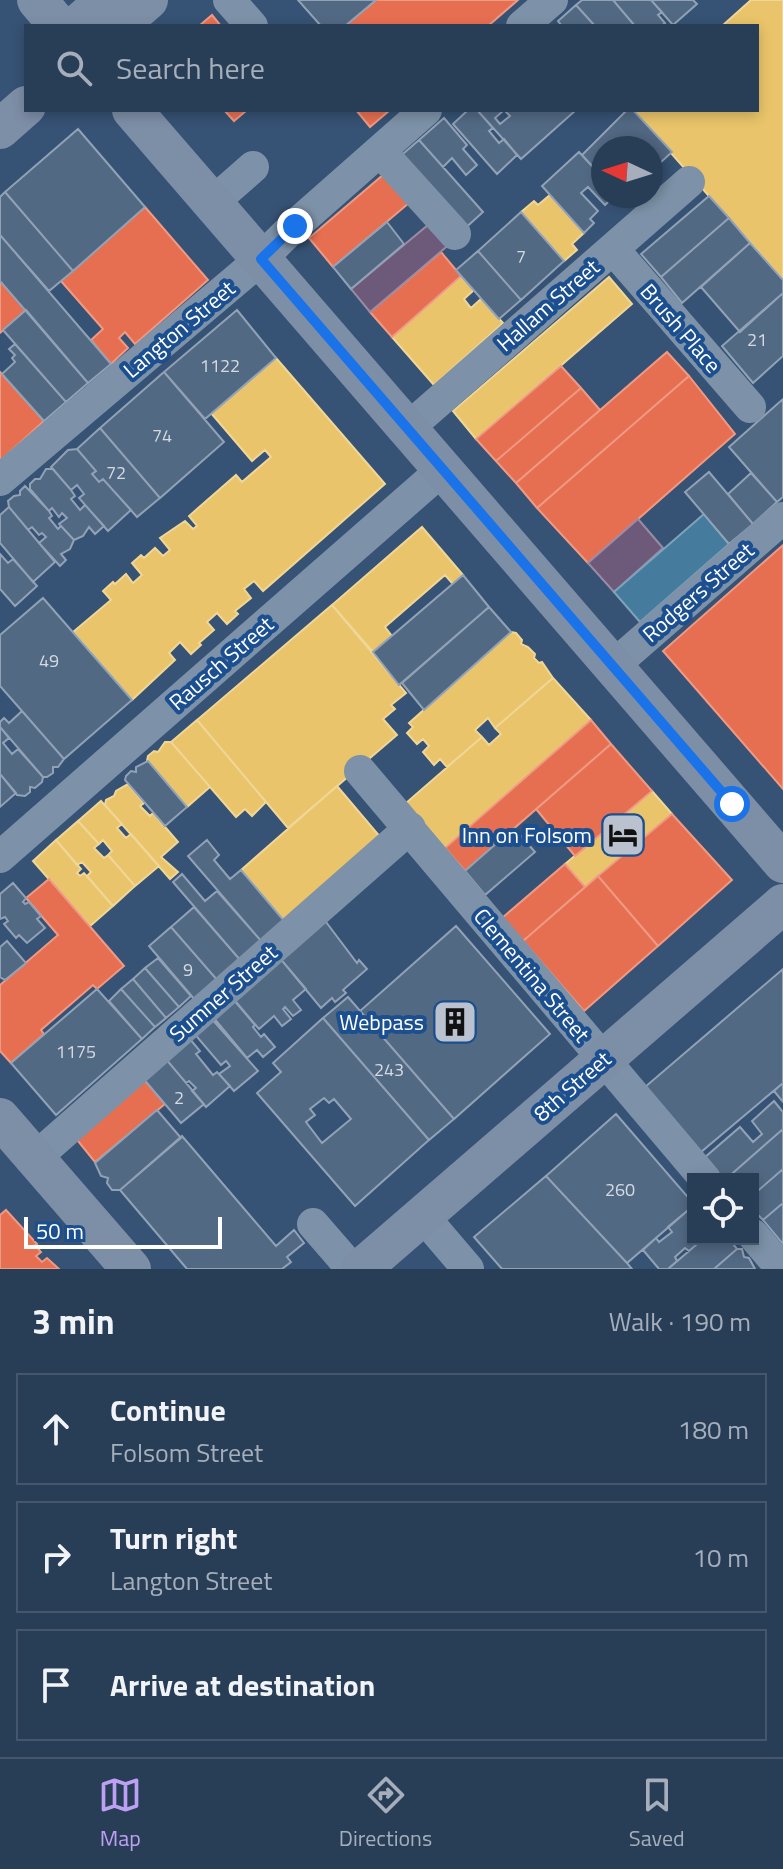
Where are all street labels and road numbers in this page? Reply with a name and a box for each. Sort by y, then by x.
street label: Hallam Street [489,250,607,359]
street label: Langton Street [115,272,243,386]
street label: Brush Place [632,276,730,380]
street label: Rodgers Street [635,534,762,650]
street label: Rausch Street [161,608,281,718]
street label: Clementina Street [466,900,599,1050]
street label: Sumner Street [161,936,285,1050]
street label: 8th Street [526,1042,619,1129]

